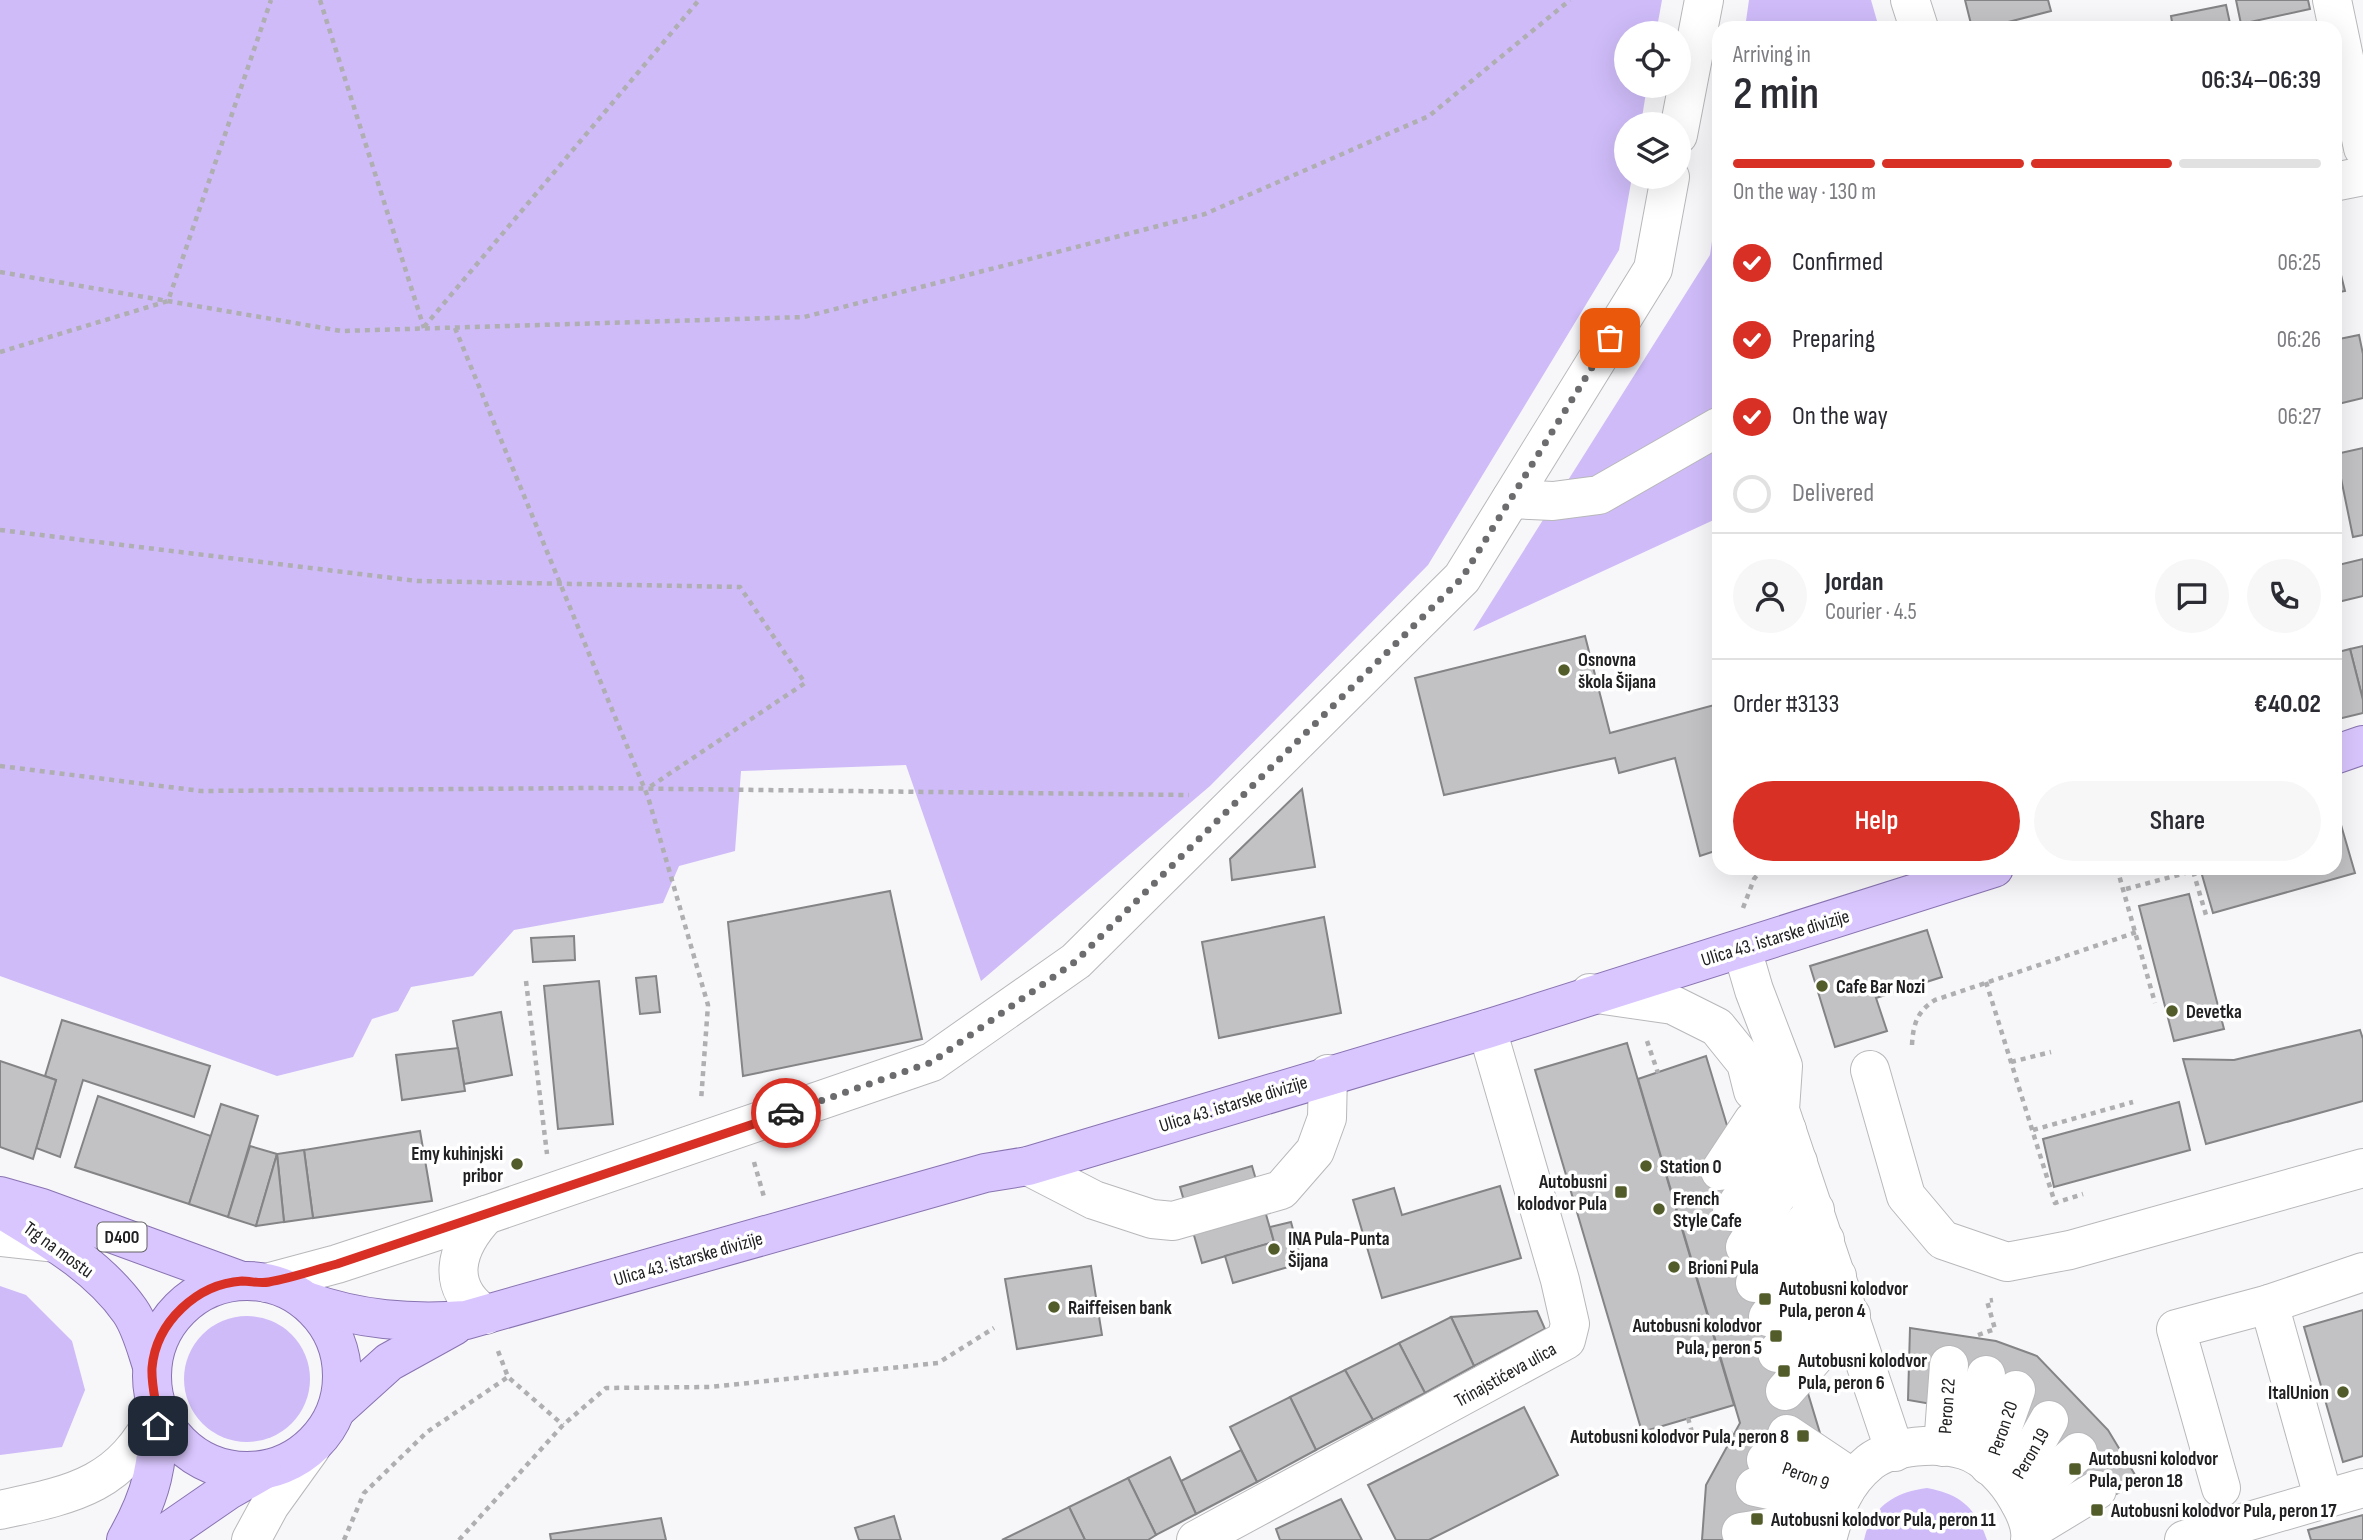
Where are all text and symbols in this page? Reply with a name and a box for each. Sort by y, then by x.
map controls [1614,21,1691,189]
button: locate [1614,21,1691,98]
text: Arriving in [1733,41,1811,69]
text: 06:34–06:39 [2201,65,2321,96]
text: 2 min [1733,67,1819,122]
button: layers [1614,112,1691,189]
text: On the way · 130 m [1733,178,1876,206]
icon: check [1733,244,1771,282]
text: Confirmed [1792,247,1883,278]
text: 06:25 [2278,249,2321,277]
pin [1580,308,1640,368]
icon: bag [1591,319,1629,357]
icon: check [1733,321,1771,359]
text: Preparing [1792,324,1875,355]
text: 06:26 [2277,326,2321,354]
icon: check [1733,398,1771,436]
text: On the way [1792,401,1888,432]
text: 06:27 [2278,403,2321,431]
text: Delivered [1792,478,1874,509]
button: person [1733,559,1807,633]
button: chat [2155,559,2229,633]
button: phone [2247,559,2321,633]
text: Jordan [1825,567,1883,598]
text: Courier · 4.5 [1825,598,1917,626]
place label: Osnovna škola Šijana [1578,649,1656,694]
marker: Osnovna škola Šijana [1556,662,1572,678]
text: Order #3133 [1733,689,1839,720]
text: €40.02 [2254,689,2321,720]
button: Help [1733,781,2020,861]
button: Share [2034,781,2321,861]
street label: Ulica 43. istarske divizije [1699,905,1852,972]
place label: Cafe Bar Nozi [1836,976,1925,999]
marker: Cafe Bar Nozi [1814,978,1830,994]
place label: Devetka [2186,1001,2242,1024]
marker: Devetka [2164,1003,2180,1019]
street label: Ulica 43. istarske divizije [1157,1071,1310,1138]
courier [751,1078,821,1148]
icon: car [767,1094,805,1132]
place label: Emy kuhinjski pribor [411,1143,503,1188]
marker: Emy kuhinjski pribor [509,1156,525,1172]
place label: Station 0 [1660,1156,1721,1179]
marker: Station 0 [1638,1158,1654,1174]
place label: Autobusni kolodvor Pula [1517,1171,1607,1216]
marker: Autobusni kolodvor Pula [1613,1184,1629,1200]
place label: French Style Cafe [1673,1188,1742,1233]
marker: French Style Cafe [1651,1201,1667,1217]
street label: Trg na mostu [19,1217,98,1283]
road number: D400 [97,1222,146,1252]
street label: Ulica 43. istarske divizije [611,1227,766,1292]
place label: INA Pula-Punta Šijana [1288,1228,1390,1273]
marker: INA Pula-Punta Šijana [1266,1241,1282,1257]
place label: Brioni Pula [1688,1257,1759,1280]
marker: Brioni Pula [1666,1259,1682,1275]
place label: Autobusni kolodvor Pula, peron 4 [1778,1278,1908,1323]
marker: Autobusni kolodvor Pula, peron 4 [1757,1291,1773,1307]
place label: Raiffeisen bank [1068,1297,1172,1320]
marker: Raiffeisen bank [1046,1299,1062,1315]
place label: Autobusni kolodvor Pula, peron 5 [1632,1315,1762,1360]
marker: Autobusni kolodvor Pula, peron 5 [1768,1328,1784,1344]
street label: Trinajstićeva ulica [1451,1338,1561,1413]
place label: Autobusni kolodvor Pula, peron 6 [1797,1350,1927,1395]
marker: Autobusni kolodvor Pula, peron 6 [1776,1363,1792,1379]
street label: Peron 22 [1934,1378,1961,1435]
place label: ItalUnion [2268,1382,2329,1405]
marker: ItalUnion [2335,1384,2351,1400]
pin [128,1396,188,1456]
street label: Peron 20 [1983,1398,2023,1459]
icon: home [139,1407,177,1445]
street label: Peron 19 [2008,1424,2055,1483]
place label: Autobusni kolodvor Pula, peron 8 [1569,1426,1789,1449]
marker: Autobusni kolodvor Pula, peron 8 [1795,1428,1811,1444]
place label: Autobusni kolodvor Pula, peron 18 [2088,1448,2218,1493]
street label: Peron 9 [1779,1457,1832,1495]
marker: Autobusni kolodvor Pula, peron 18 [2067,1461,2083,1477]
place label: Autobusni kolodvor Pula, peron 17 [2110,1500,2337,1523]
marker: Autobusni kolodvor Pula, peron 17 [2089,1502,2105,1518]
place label: Autobusni kolodvor Pula, peron 11 [1770,1509,1996,1532]
marker: Autobusni kolodvor Pula, peron 11 [1749,1511,1765,1527]

